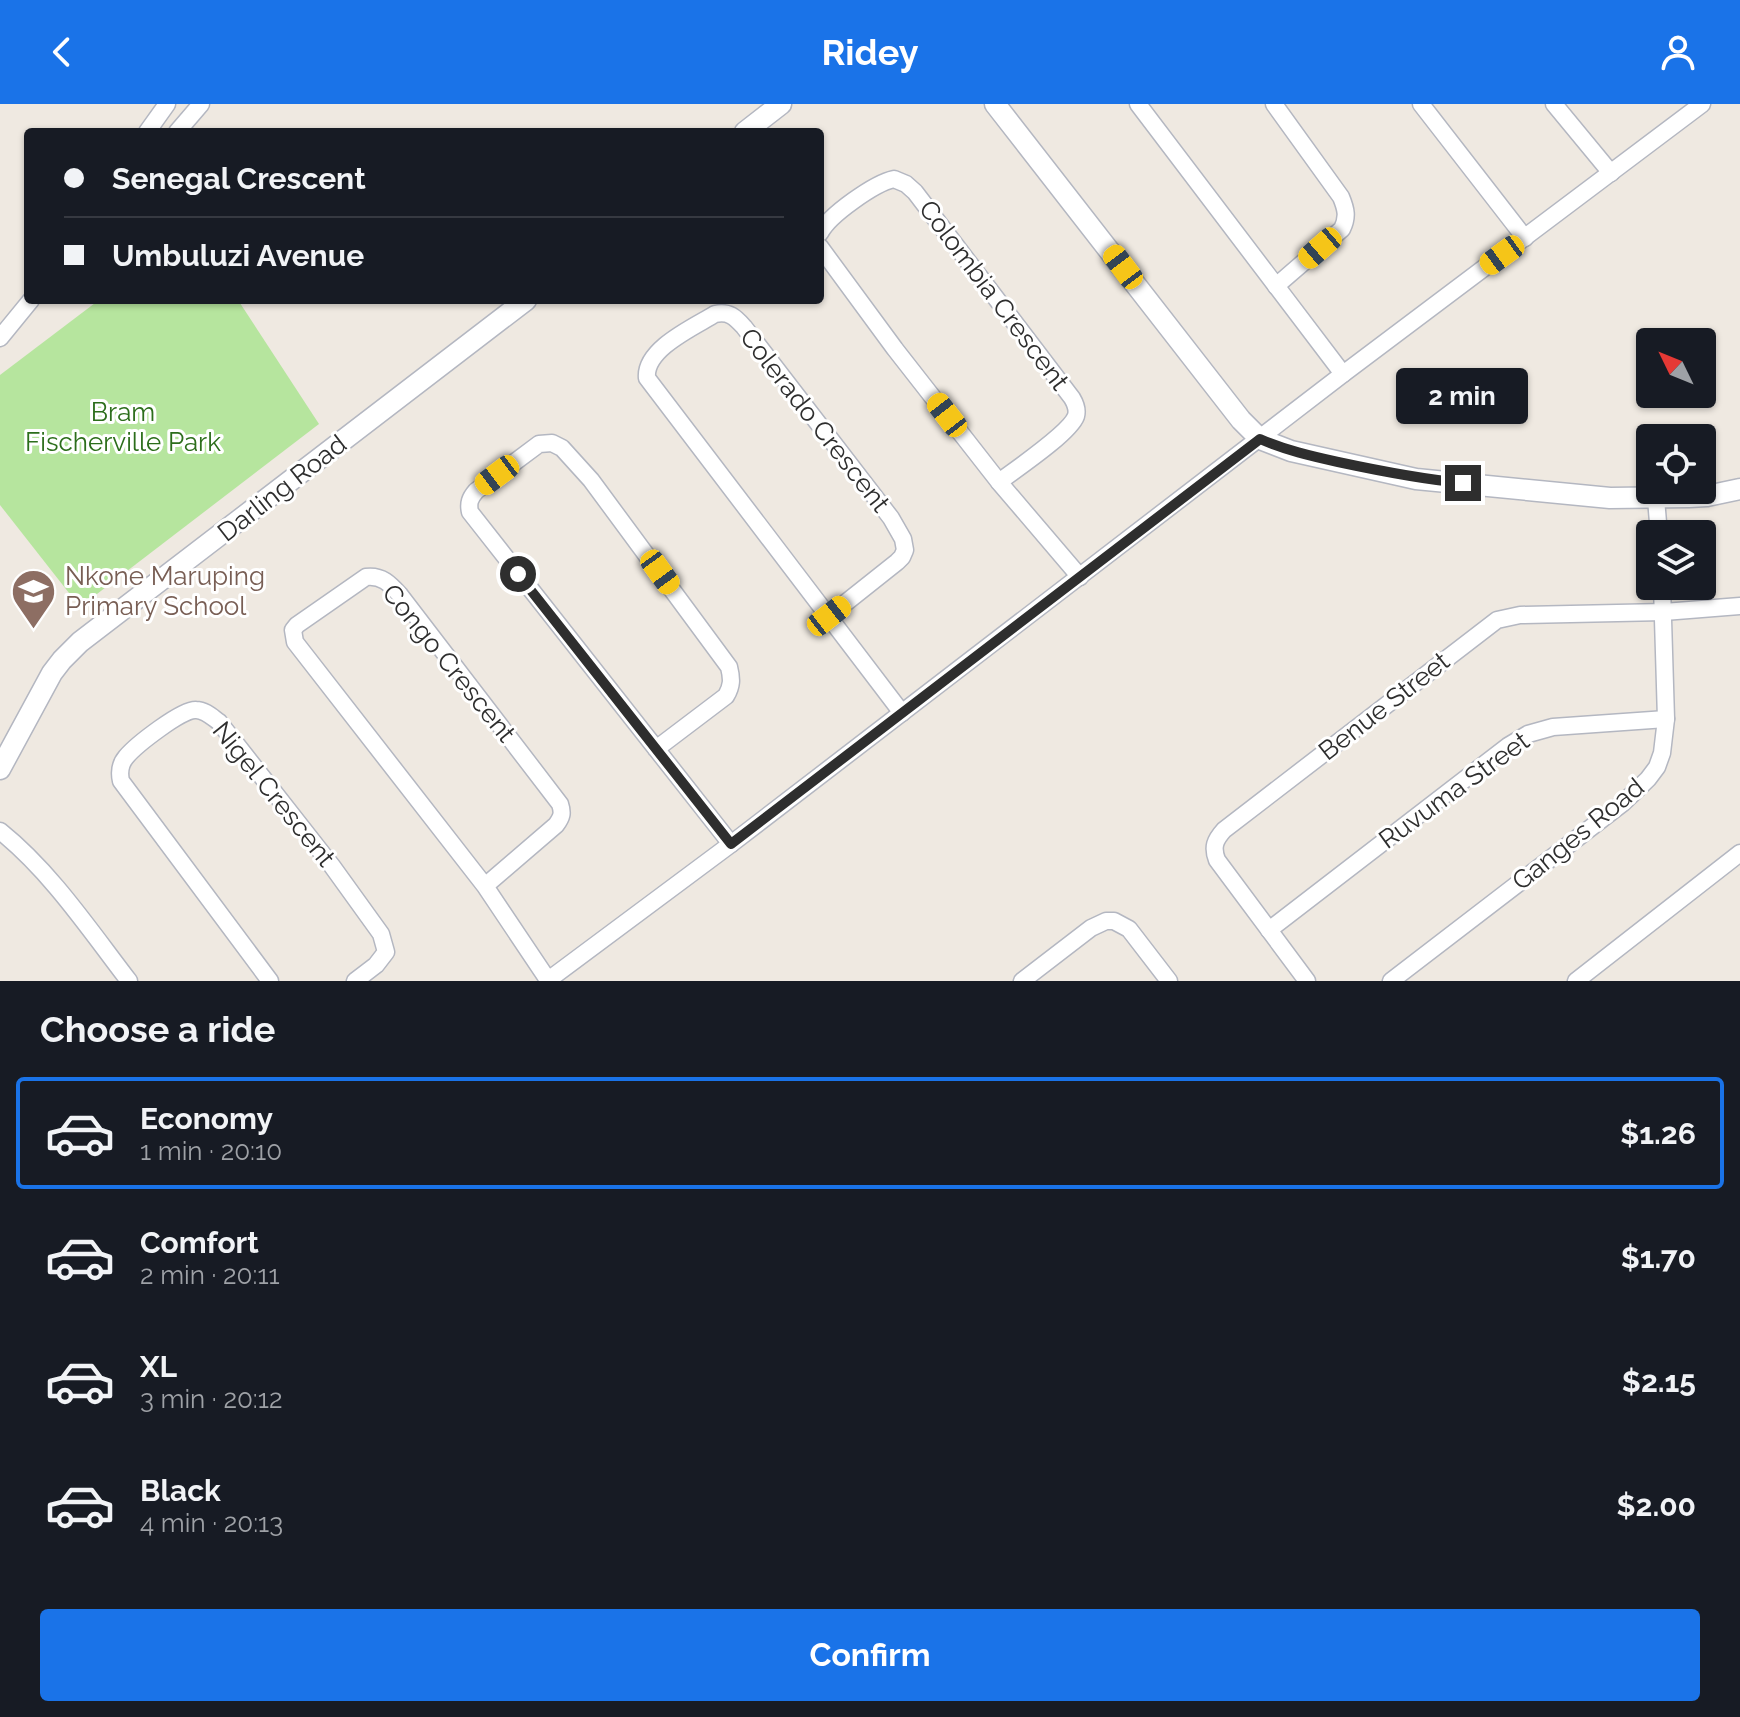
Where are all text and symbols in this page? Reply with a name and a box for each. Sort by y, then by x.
icon: back [40,30,84,74]
icon: person [1656,30,1700,74]
text: Ridey [822,31,918,73]
text: Senegal Crescent [112,161,366,196]
street label: Colombia Crescent [913,194,1075,396]
car [1294,223,1346,273]
car [1476,231,1528,279]
text: Umbuluzi Avenue [112,238,364,273]
car [1099,241,1147,293]
street label: Colerado Crescent [734,322,896,518]
north arrow [1636,328,1716,408]
map controls [1636,328,1716,600]
callout: 2 min [1397,367,1529,423]
text: 2 min [1428,381,1496,411]
car [923,389,971,441]
park label: Bram Fischerville Park [25,397,221,457]
button: locate [1636,424,1716,504]
street label: Darling Road [212,429,352,547]
car [471,451,523,499]
route end [1445,465,1481,501]
button: layers [1636,520,1716,600]
car [636,546,684,598]
route start [500,556,536,592]
place label: Nkone Maruping Primary School [65,561,265,621]
school or university icon: Nkone Maruping Primary School [10,567,58,630]
street label: Congo Crescent [376,578,522,748]
car [803,592,855,640]
street label: Benue Street [1313,646,1455,766]
street label: Nigel Crescent [206,716,342,873]
street label: Ruvuma Street [1373,725,1535,855]
street label: Ganges Road [1506,772,1650,896]
text: Choose a ride [40,1008,275,1050]
icon: car [44,1097,116,1169]
text: Economy [140,1101,273,1136]
text: $1.26 [1620,1116,1696,1151]
text: 1 min · 20:10 [140,1136,282,1166]
icon: car [44,1221,116,1293]
text: Comfort [140,1225,259,1260]
text: $1.70 [1621,1240,1696,1275]
text: 2 min · 20:11 [140,1260,280,1290]
icon: car [44,1345,116,1417]
text: XL [140,1349,177,1384]
text: $2.15 [1622,1364,1696,1399]
text: 3 min · 20:12 [140,1384,282,1414]
icon: car [44,1469,116,1541]
text: Black [140,1473,221,1508]
text: $2.00 [1616,1488,1696,1523]
text: 4 min · 20:13 [140,1508,283,1538]
button: Confirm [40,1609,1700,1701]

